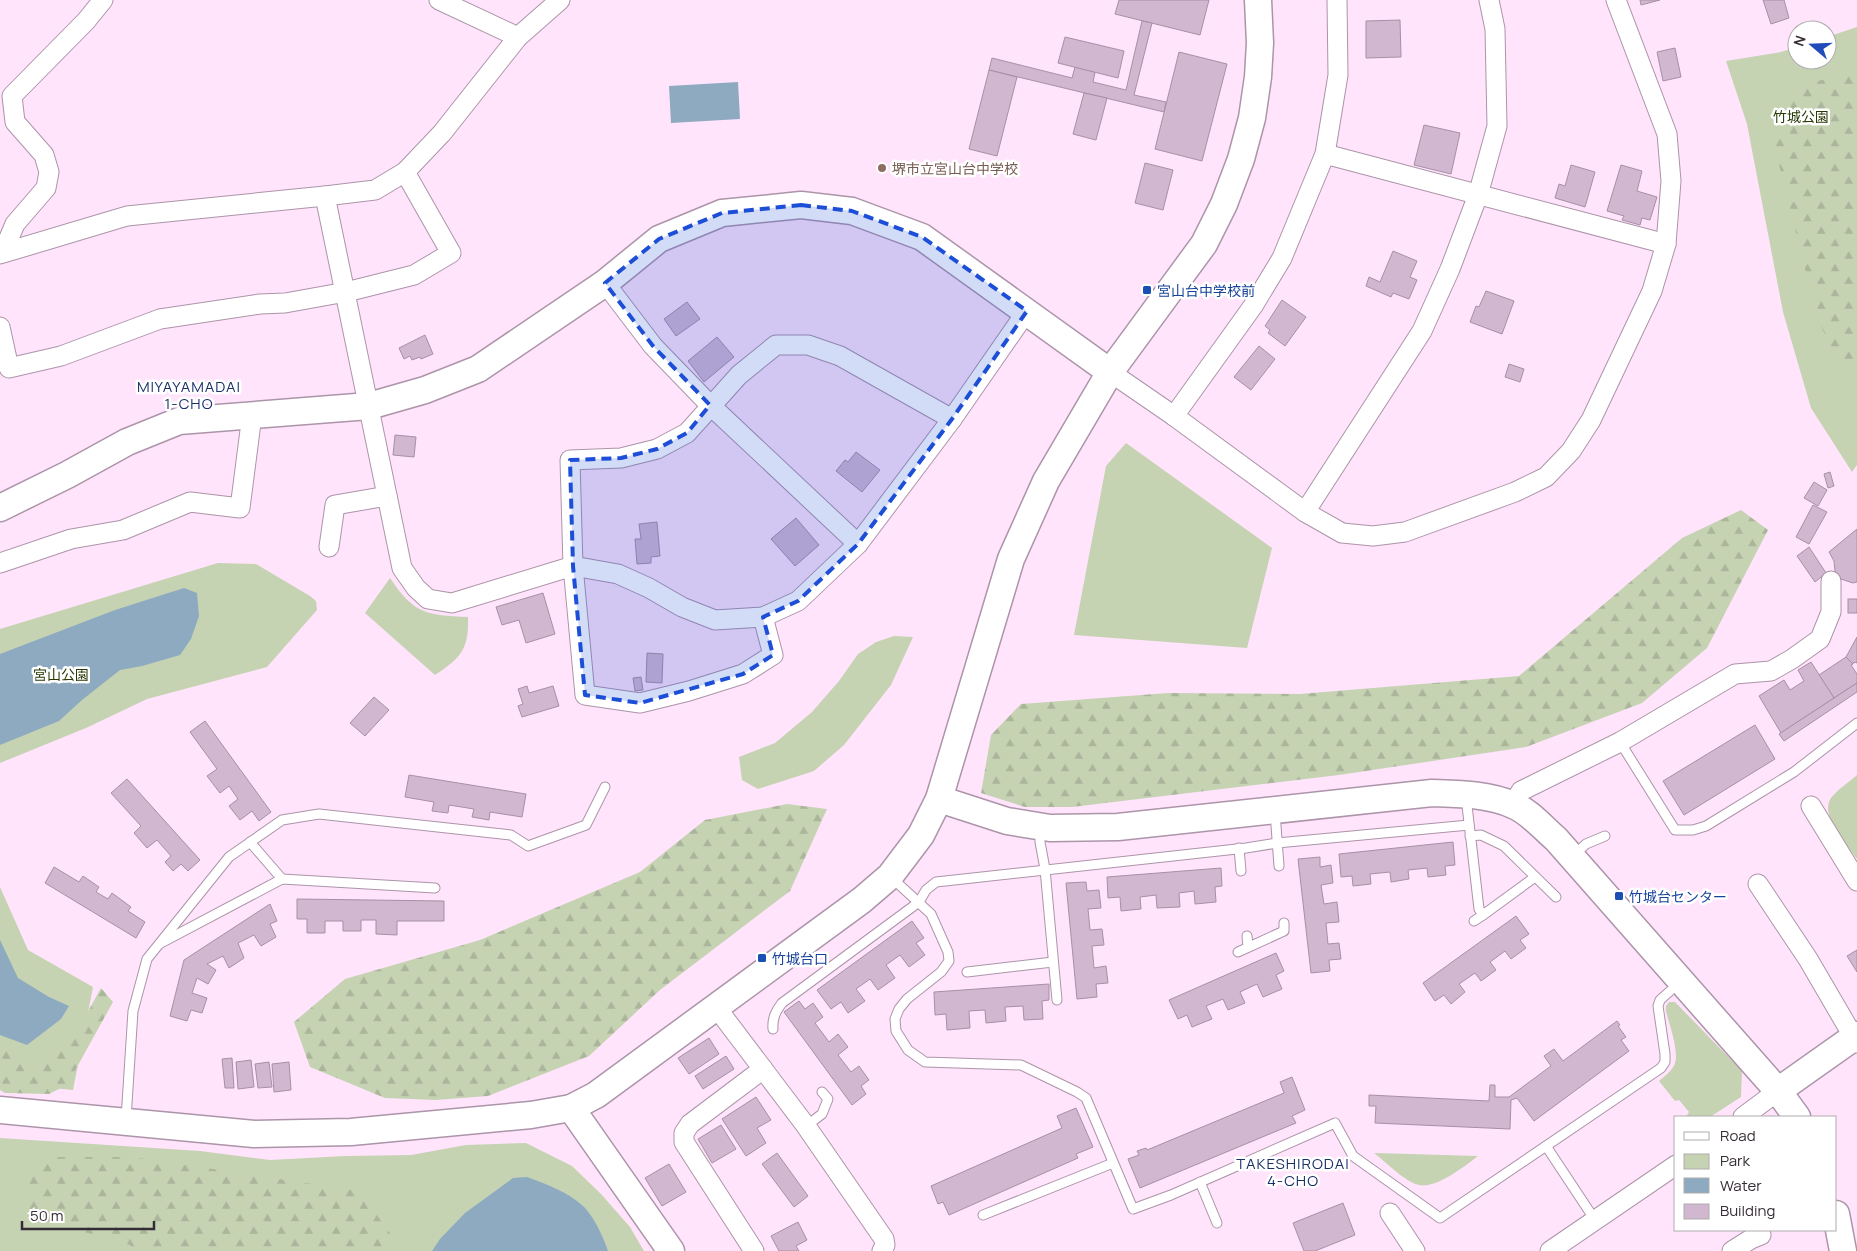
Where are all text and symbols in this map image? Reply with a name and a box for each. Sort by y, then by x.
north arrow [1787,20,1837,70]
text: N [1789,33,1810,48]
park label: 竹城公園 [1773,107,1829,126]
place label: 堺市立宮山台中学校 [892,159,1018,178]
marker: 堺市立宮山台中学校 [876,162,888,174]
place label: 宮山台中学校前 [1157,281,1255,300]
marker: 宮山台中学校前 [1141,284,1153,296]
district label: MIYAYAMADAI 1-CHO [137,376,241,414]
park label: 宮山公園 [33,665,89,684]
place label: 竹城台センター [1629,887,1727,906]
marker: 竹城台センター [1613,890,1625,902]
place label: 竹城台口 [772,949,828,968]
marker: 竹城台口 [756,952,768,964]
legend [1674,1116,1837,1231]
text: Road [1720,1125,1756,1146]
text: Park [1720,1150,1750,1171]
district label: TAKESHIRODAI 4-CHO [1236,1153,1350,1191]
text: Water [1720,1175,1762,1196]
scale bar [22,1198,155,1230]
text: Building [1720,1200,1775,1221]
text: 50 m [30,1205,64,1226]

